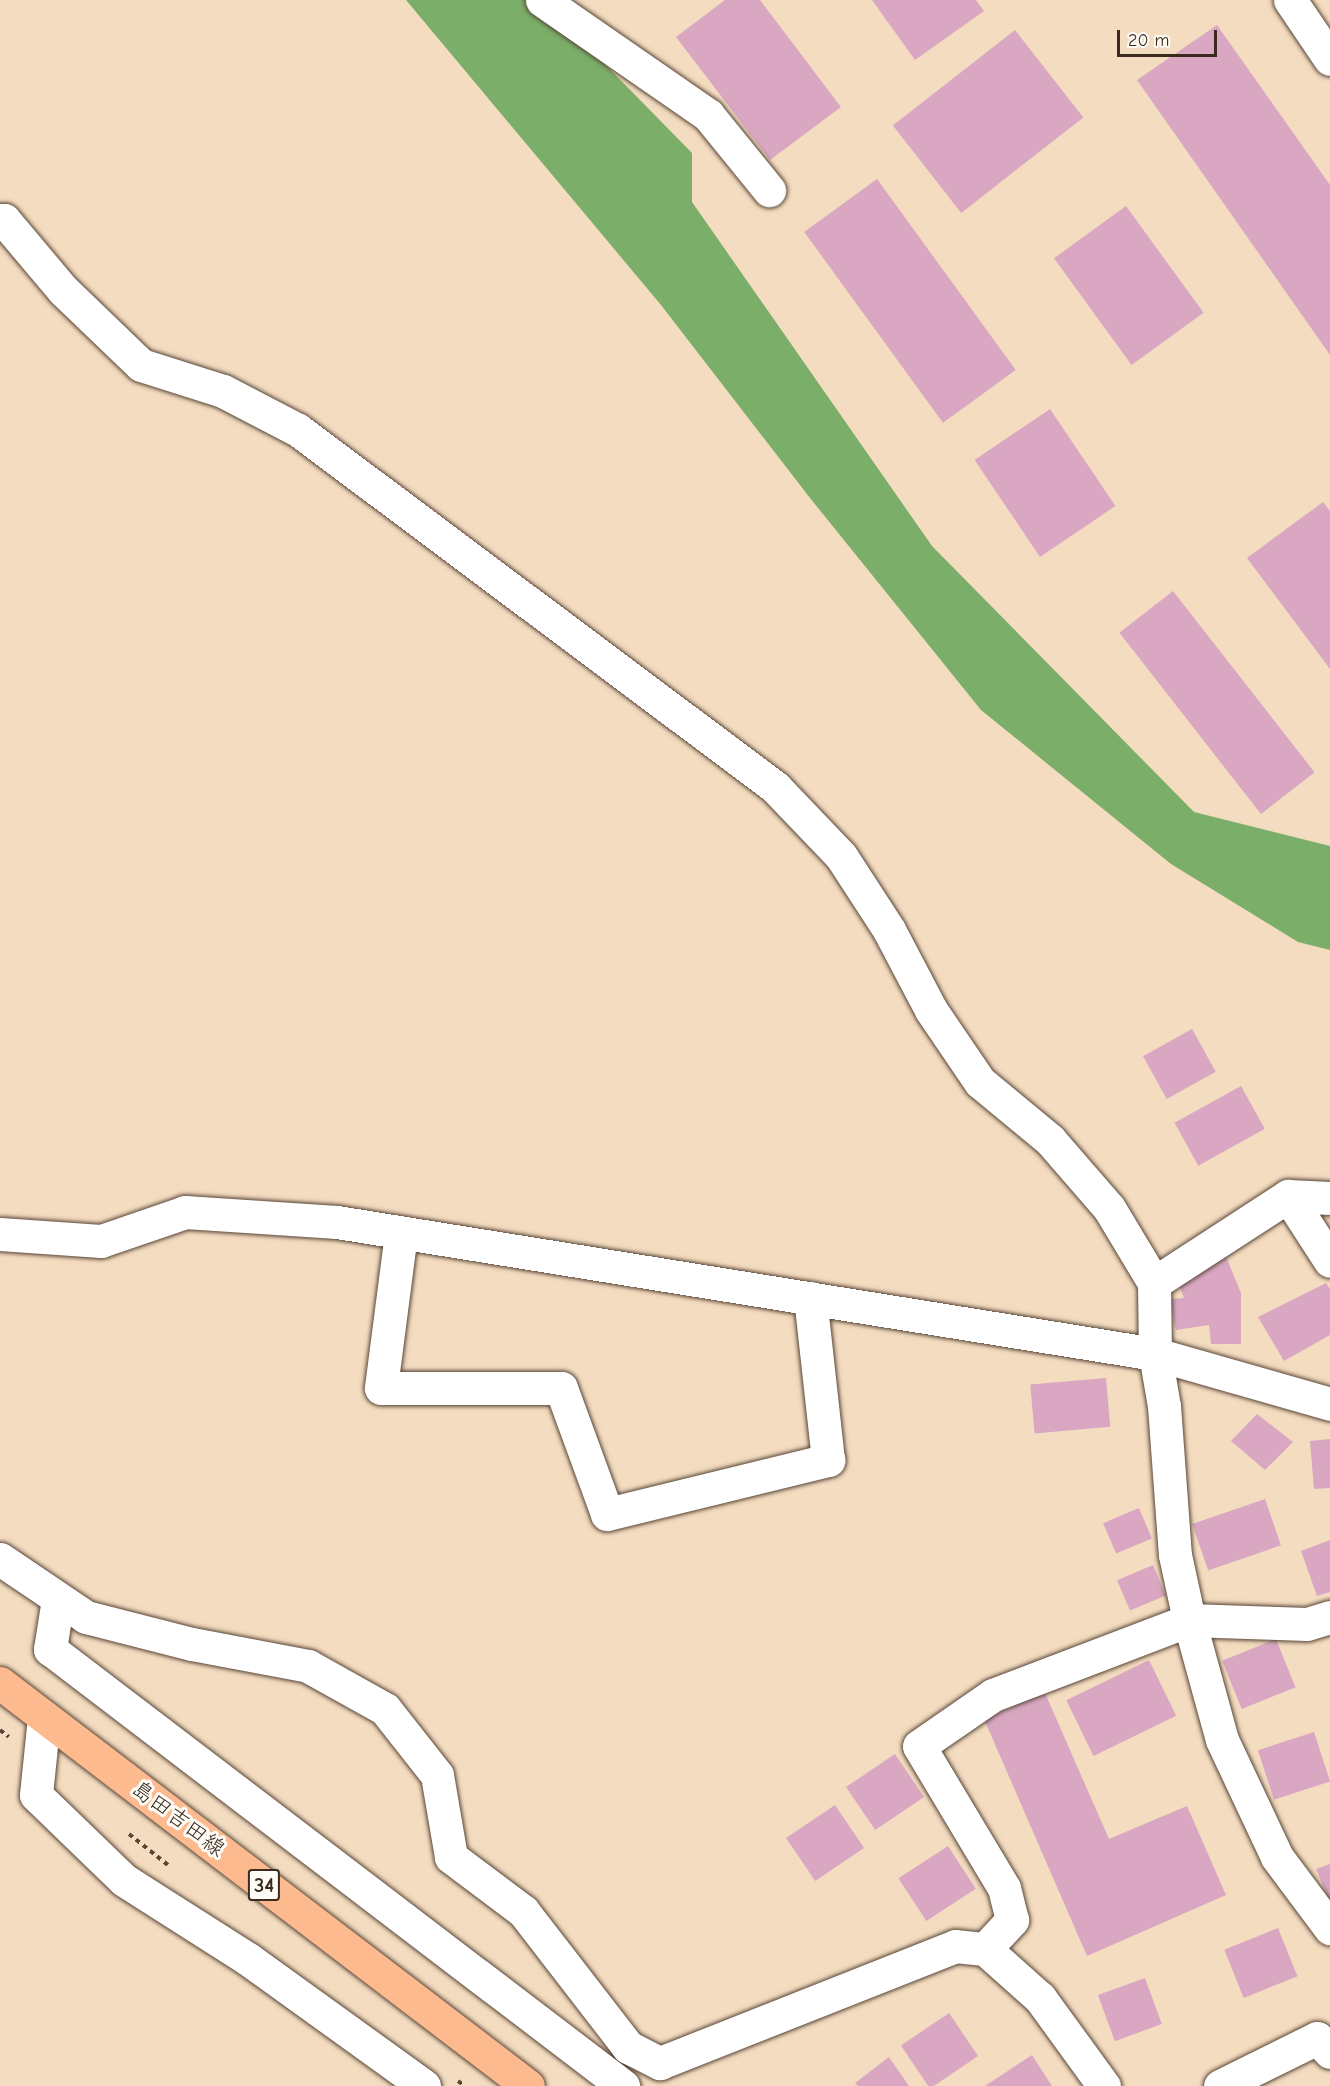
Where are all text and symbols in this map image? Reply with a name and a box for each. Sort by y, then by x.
scale bar [1120,18,1220,56]
text: 20 m [1128,30,1169,51]
street label: 島田吉田線 [126,1775,230,1863]
road number: 34 [248,1867,280,1903]

